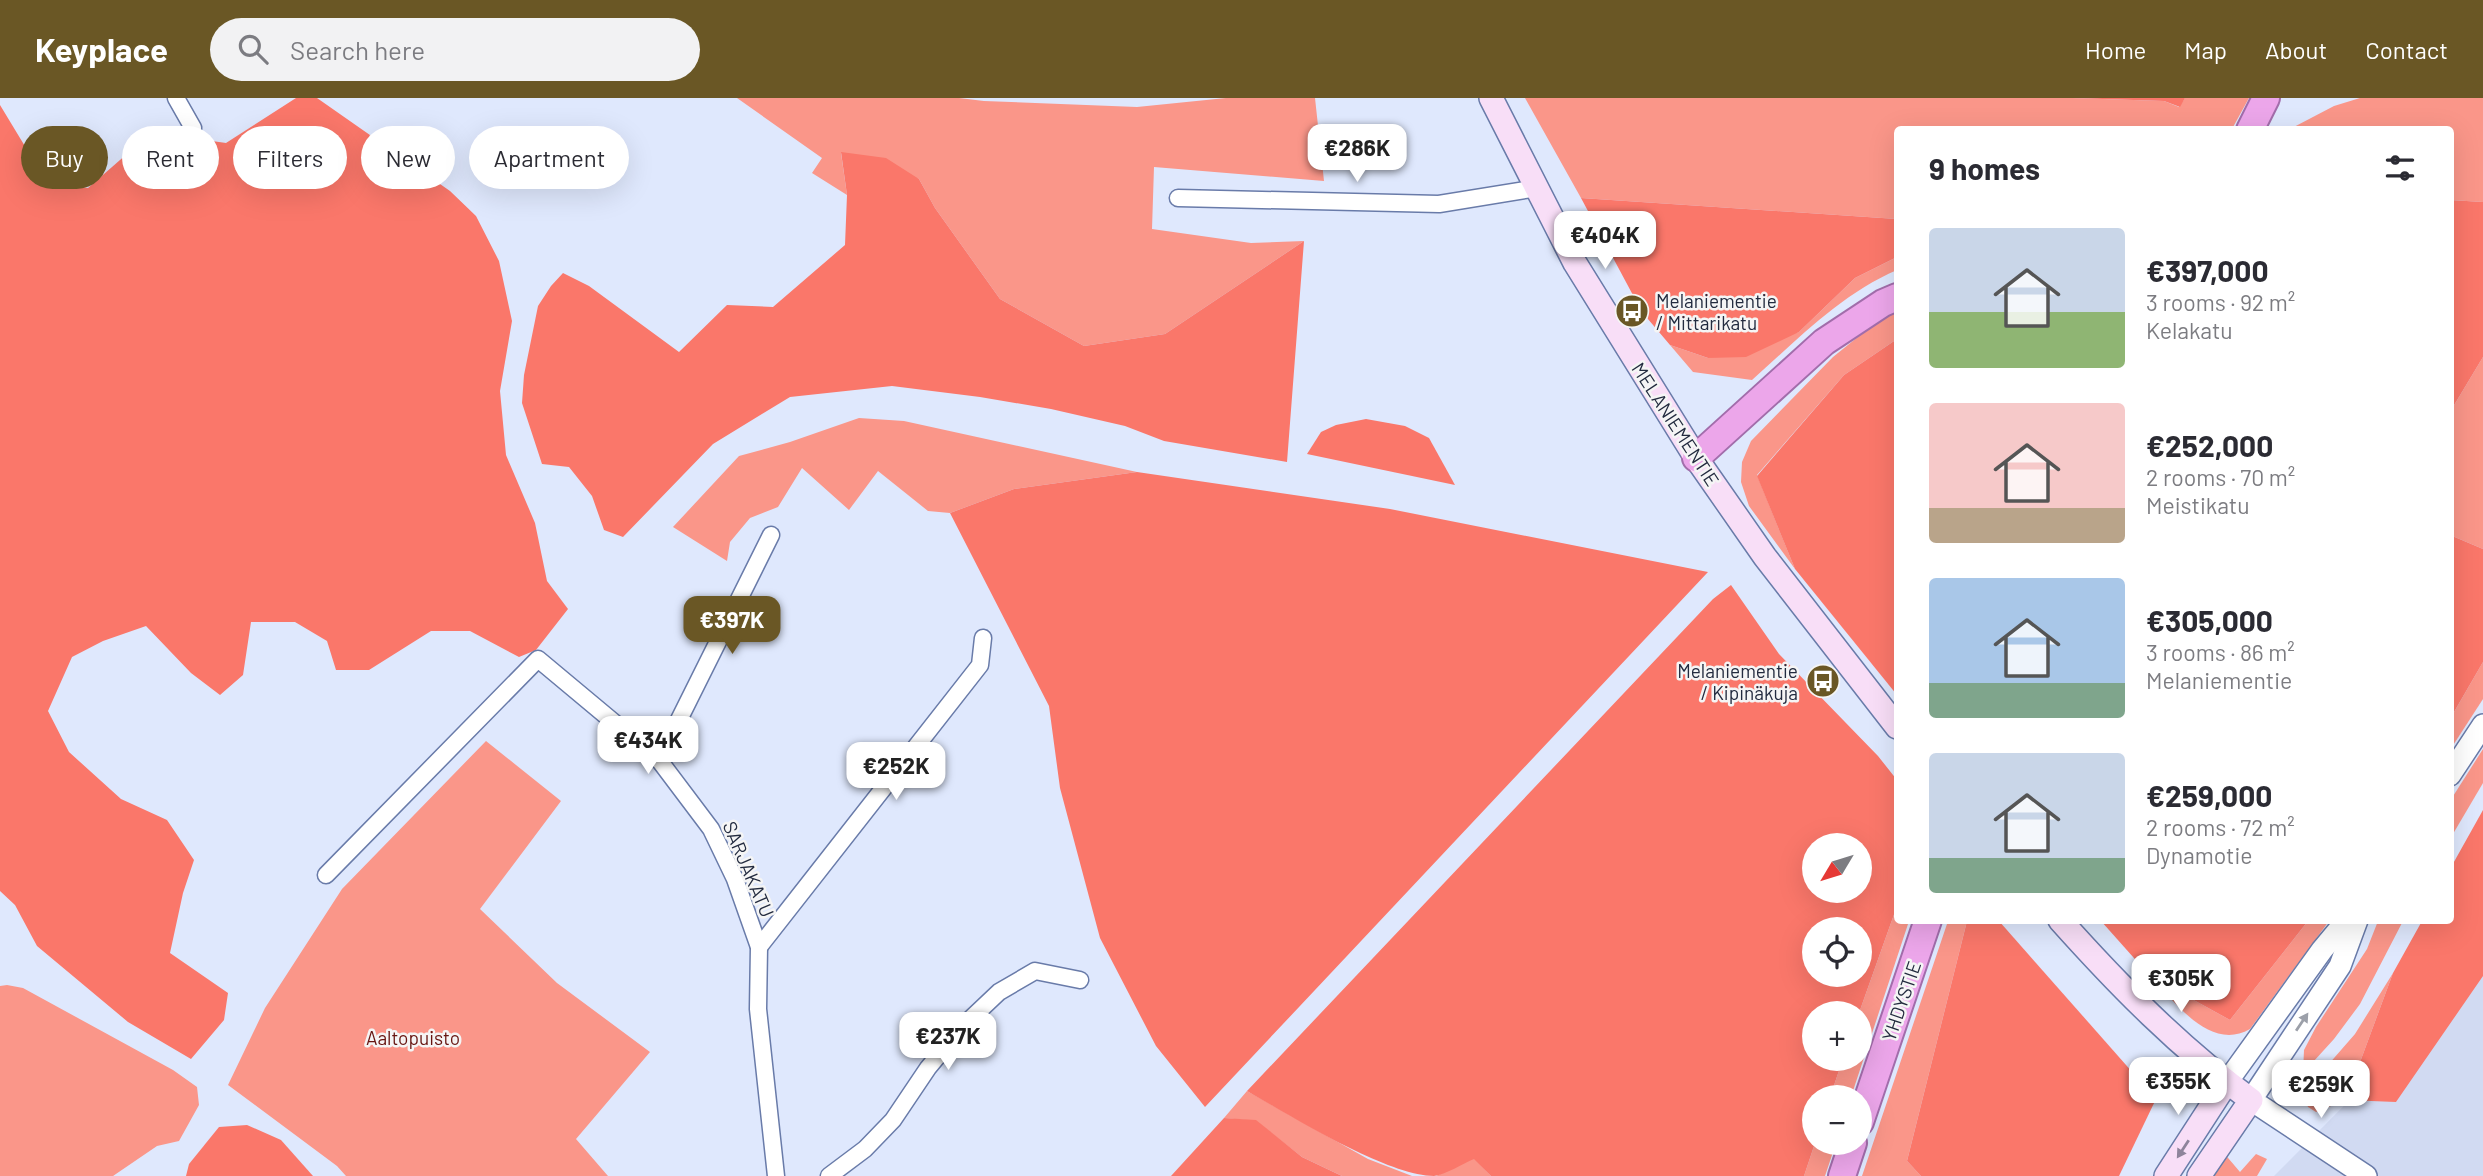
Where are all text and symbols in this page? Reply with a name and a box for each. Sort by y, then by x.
search box [210,18,700,81]
text: Keyplace [35,29,168,69]
icon: search [234,30,272,68]
text: Search here [290,34,425,65]
text: Home [2085,35,2146,64]
text: Map [2184,35,2227,64]
text: About [2265,35,2327,64]
text: Contact [2365,35,2448,64]
pin: €286K [1308,125,1406,184]
chip: Buy [21,126,108,189]
chip: Rent [122,126,219,189]
chip: Filters [233,126,347,189]
chip: New [361,126,455,189]
chip: Apartment [469,126,629,189]
text: €286K [1324,133,1390,161]
icon: filters [2381,149,2419,187]
text: 9 homes [1929,150,2040,186]
pin: €404K [1556,212,1654,271]
text: €404K [1570,220,1640,248]
text: €397,000 [2146,252,2269,288]
icon: home [1985,256,2069,340]
text: 3 rooms · 92 m² [2146,288,2295,316]
place label: Melaniementie / Mittarikatu [1656,289,1777,334]
bus stop icon: Melaniementie / Mittarikatu [1613,292,1651,330]
text: Kelakatu [2146,316,2233,344]
street label: MELANIEMENTIE [1628,358,1724,490]
text: €252,000 [2146,427,2273,463]
icon: home [1985,431,2069,515]
text: 2 rooms · 70 m² [2146,463,2295,491]
text: Meistikatu [2146,491,2250,519]
pin: €397K [683,596,781,656]
text: €305,000 [2146,602,2273,638]
text: €397K [699,605,765,633]
icon: home [1985,606,2069,690]
text: 3 rooms · 86 m² [2146,638,2295,666]
place label: Melaniementie / Kipinäkuja [1677,659,1798,704]
bus stop icon: Melaniementie / Kipinäkuja [1804,662,1842,700]
text: Melaniementie [2146,666,2292,694]
pin: €434K [599,716,697,776]
text: €434K [613,725,683,753]
pin: €252K [847,742,945,802]
text: €252K [862,751,930,779]
text: €259,000 [2146,777,2272,813]
icon: home [1985,781,2069,865]
text: 2 rooms · 72 m² [2146,813,2295,841]
street label: SARJAKATU [718,817,780,921]
north arrow [1802,833,1872,903]
map controls [1802,833,1872,1155]
text: Dynamotie [2146,841,2253,869]
button: locate [1802,917,1872,987]
pin: €305K [2132,954,2230,1014]
street label: YHDYSTIE [1877,958,1925,1044]
text: €305K [2148,963,2214,991]
button: + [1802,1001,1872,1071]
pin: €237K [899,1012,997,1072]
one-way arrow [2295,1013,2309,1031]
text: €237K [915,1021,981,1049]
park label: Aaltopuisto [366,1026,460,1049]
pin: €355K [2129,1058,2227,1117]
pin: €259K [2272,1060,2370,1120]
text: €355K [2145,1066,2211,1094]
text: €259K [2288,1069,2354,1097]
button: − [1802,1085,1872,1155]
one-way arrow [2177,1140,2190,1159]

